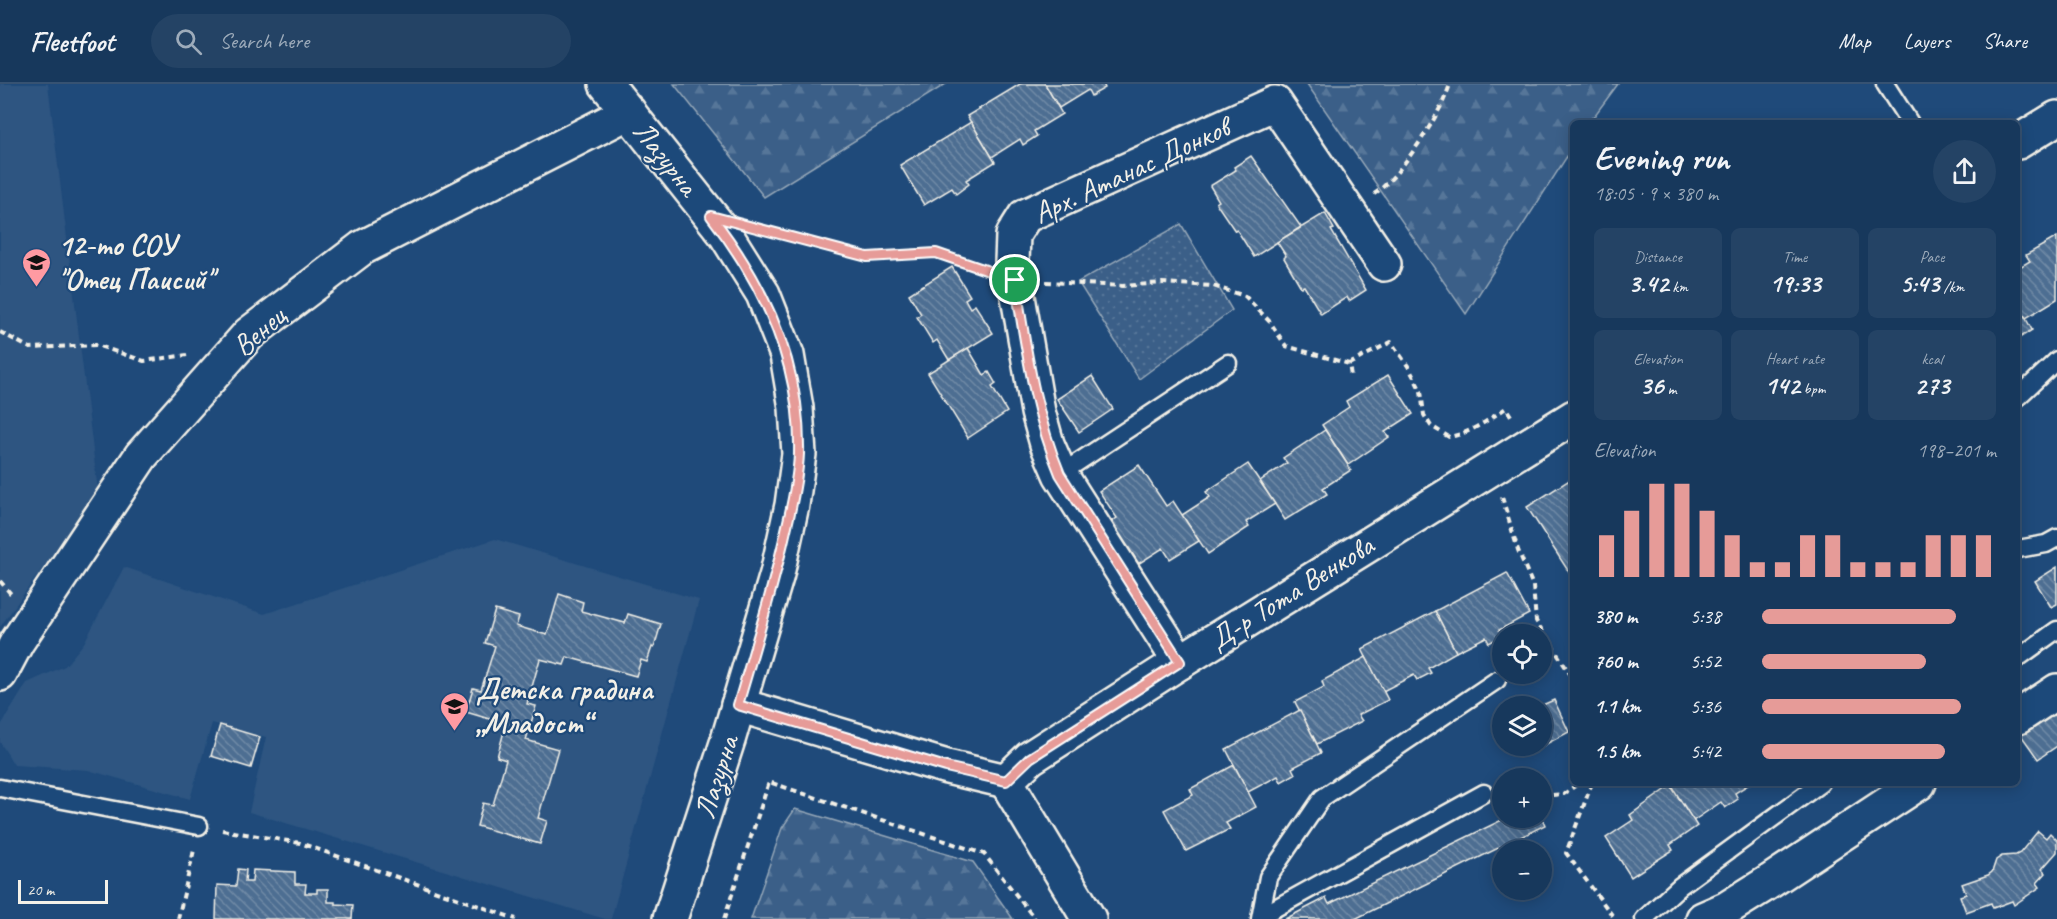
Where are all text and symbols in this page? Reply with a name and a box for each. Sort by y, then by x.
search box [151,14,571,68]
text: Fleetfoot [30,24,115,59]
icon: search [172,25,205,58]
text: Search here [220,27,309,55]
text: Map [1838,28,1871,54]
text: Layers [1904,28,1950,54]
text: Share [1983,28,2027,54]
street label: Арх. Атанас Донков [1027,105,1240,232]
street label: Лазурна [625,113,709,205]
text: Evening run [1594,137,1729,179]
button: share [1933,140,1996,203]
text: 18:05 · 9 × 380 m [1594,181,1718,206]
place label: 12-то СОУ "Отец Паисий" [58,226,220,298]
school or university icon: 12-то СОУ "Отец Паисий" [21,246,53,288]
text: Distance [1634,247,1682,267]
text: Time [1783,247,1807,267]
text: Pace [1920,247,1944,267]
pin [989,254,1040,305]
icon: arrive [998,263,1031,296]
text: 3.42 [1628,267,1668,300]
text: 19:33 [1769,267,1821,300]
text: 5:43 [1900,267,1940,300]
text: km [1668,277,1688,297]
text: /km [1940,277,1964,297]
street label: Венец [224,296,295,365]
text: Elevation [1633,349,1683,369]
text: Heart rate [1766,349,1824,369]
text: kcal [1921,349,1943,369]
text: 36 [1640,369,1664,402]
text: 142 [1765,369,1800,402]
text: 273 [1915,369,1950,402]
text: m [1664,379,1676,399]
text: bpm [1800,379,1825,399]
text: Elevation [1594,438,1656,463]
text: 198–201 m [1917,438,1996,463]
street label: Д-р Тота Венкова [1201,525,1382,658]
text: 380 m [1594,604,1637,629]
text: 5:38 [1690,604,1721,629]
map controls [1492,624,1552,900]
button: locate [1492,624,1552,684]
text: 760 m [1594,649,1638,674]
text: 5:52 [1690,649,1721,674]
place label: Детска градина „Младост“ [476,670,655,742]
school or university icon: Детска градина „Младост“ [439,690,471,732]
text: 1.1 km [1594,694,1641,719]
text: 5:36 [1690,694,1721,719]
button: layers [1492,696,1552,756]
street label: Лазурна [685,728,748,823]
text: 1.5 km [1594,739,1640,764]
text: 5:42 [1690,739,1721,764]
button: + [1492,768,1552,828]
button: − [1492,840,1552,900]
scale bar [18,877,108,904]
text: 20 m [27,880,54,900]

